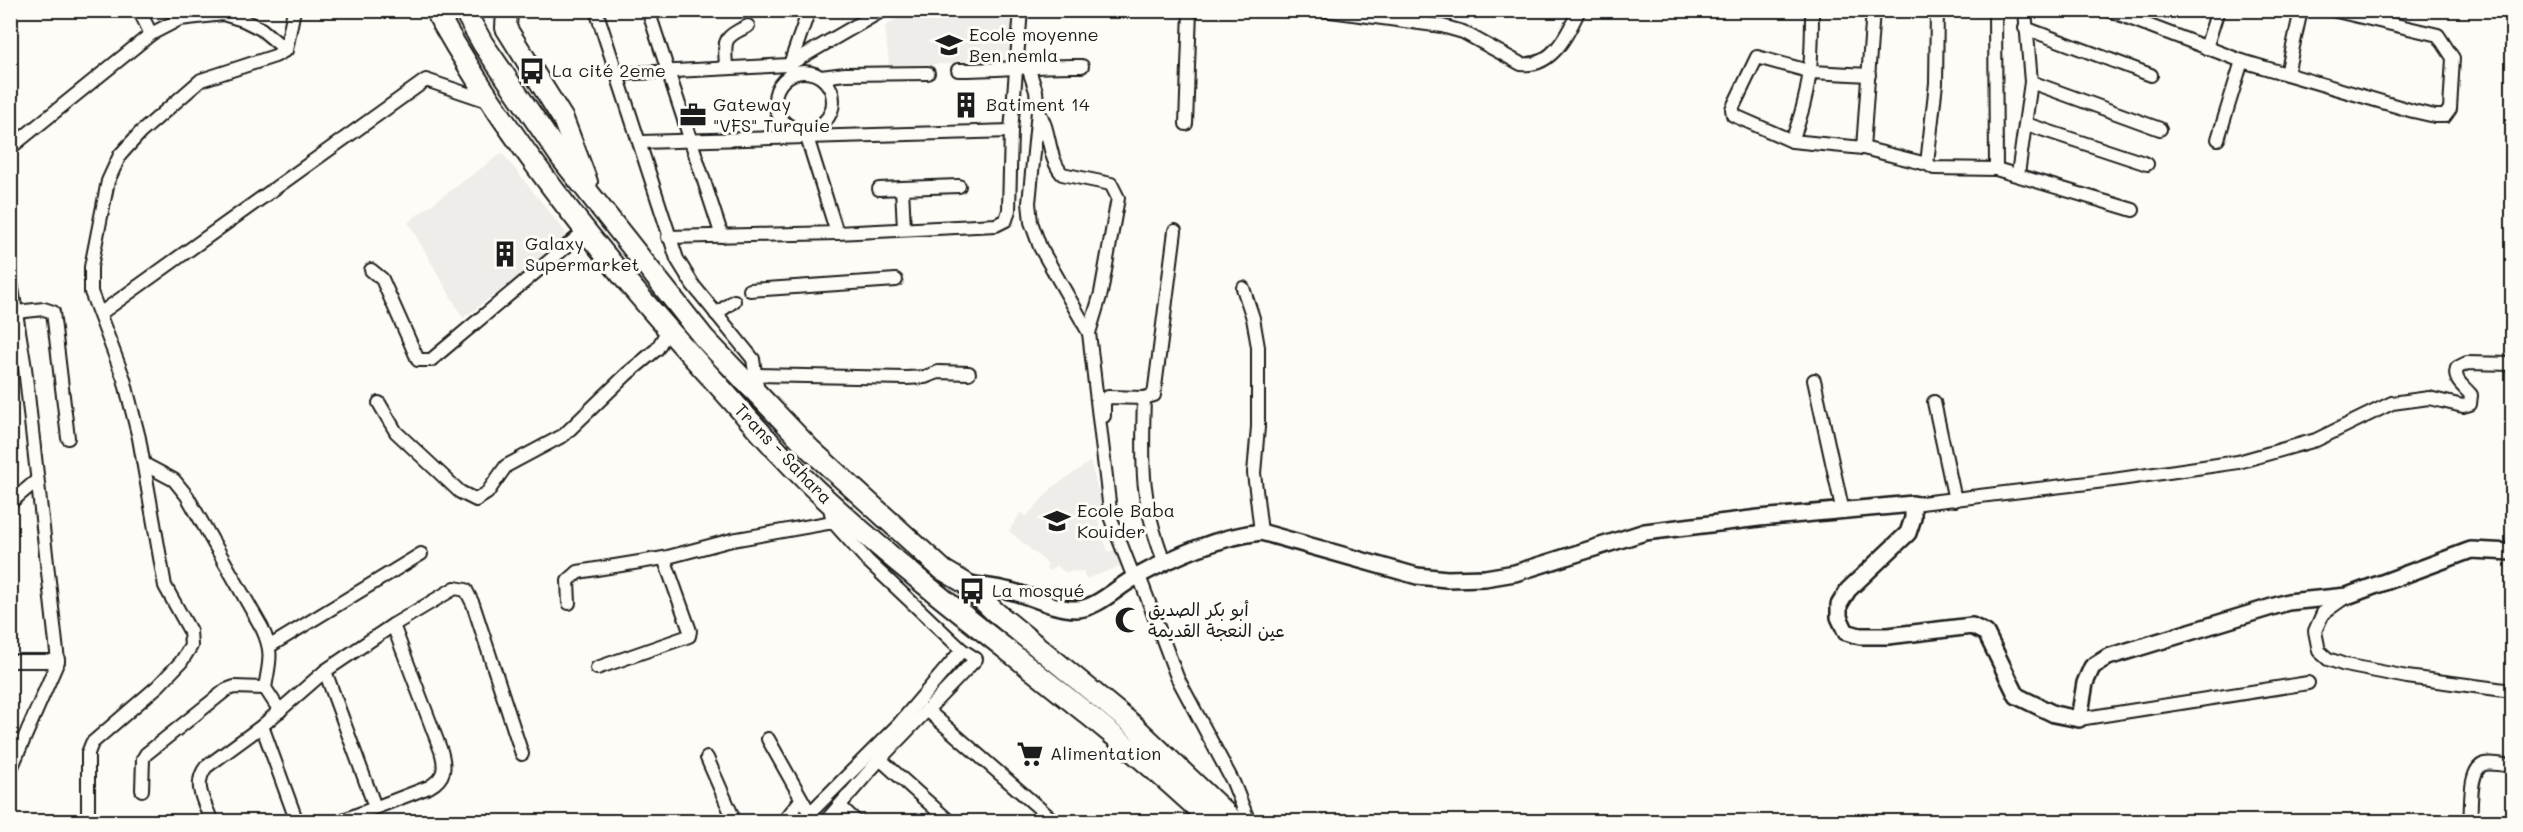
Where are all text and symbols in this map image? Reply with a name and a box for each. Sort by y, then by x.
place label: Ecole moyenne Ben nemla [969,22,1099,67]
school or university icon: Ecole moyenne Ben nemla [934,30,964,60]
bus stop icon: La cité 2eme [517,56,547,86]
place label: La cité 2eme [552,58,666,82]
building icon: Batiment 14 [951,90,981,120]
place label: Gateway "VFS" Turquie [713,92,830,137]
place label: Batiment 14 [986,92,1090,116]
office icon: Gateway "VFS" Turquie [678,100,708,130]
place label: Galaxy Supermarket [525,231,639,276]
building icon: Galaxy Supermarket [490,239,520,269]
street label: Trans - Sahara [730,398,838,509]
place label: Ecole Baba Kouider [1077,498,1175,543]
school or university icon: Ecole Baba Kouider [1042,506,1072,536]
bus stop icon: La mosqué [957,576,987,606]
place label: La mosqué [992,578,1085,602]
place label: أبو بكر الصديق عين النعجة القديمة [1148,597,1285,642]
mosque icon: أبو بكر الصديق عين النعجة القديمة [1113,605,1143,635]
supermarket icon: Alimentation [1015,739,1045,769]
place label: Alimentation [1050,741,1161,765]

